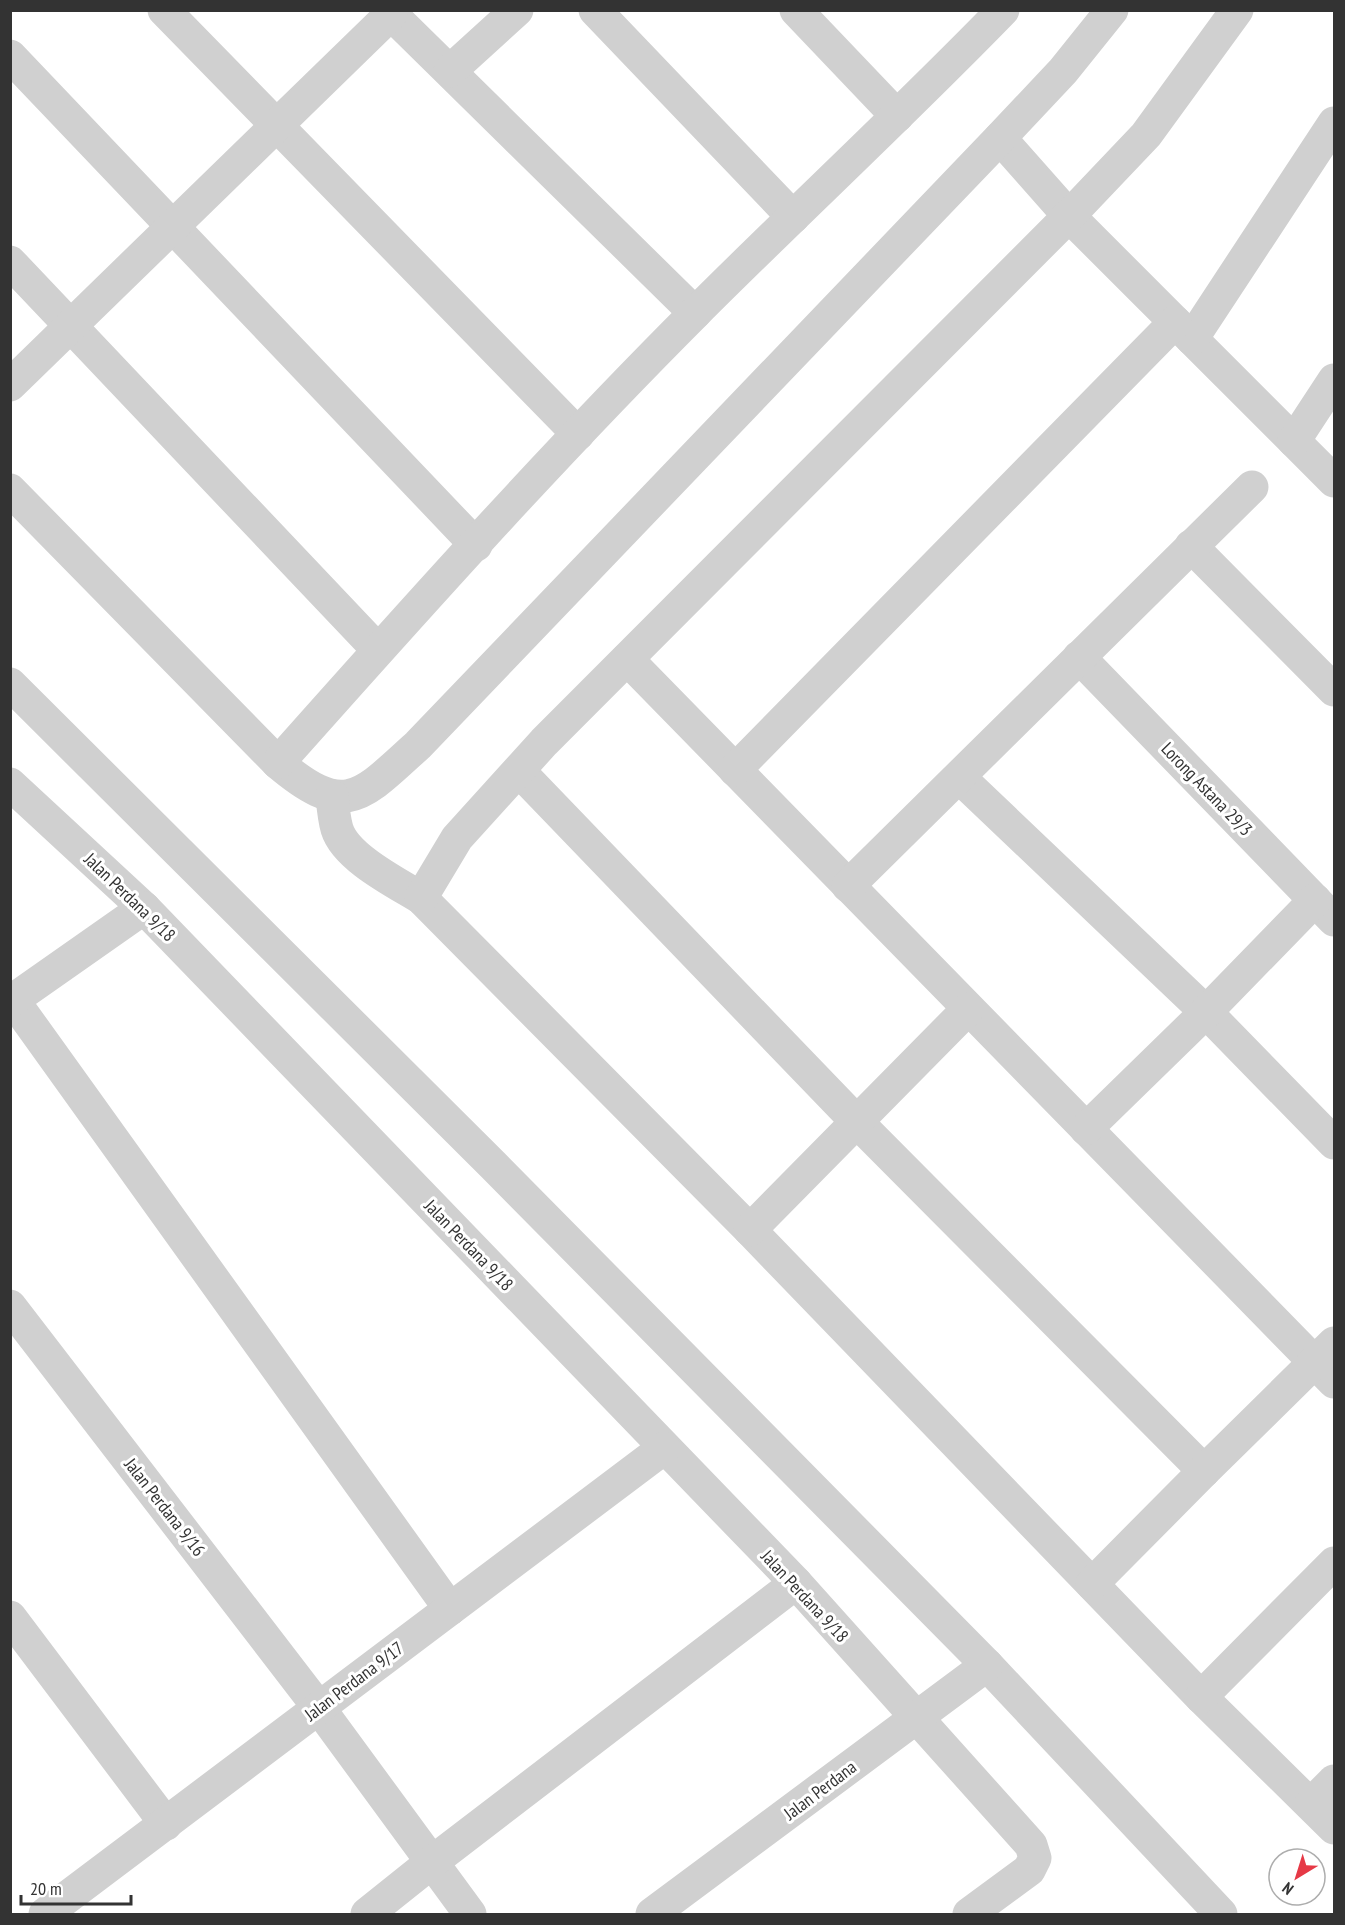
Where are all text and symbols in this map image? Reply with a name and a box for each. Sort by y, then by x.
street label: Lorong Astana 29/3 [1157,737,1257,841]
street label: Jalan Perdana 9/18 [79,847,180,946]
street label: Jalan Perdana 9/18 [419,1194,518,1295]
street label: Jalan Perdana 9/16 [119,1453,210,1561]
street label: Jalan Perdana 9/18 [756,1544,854,1647]
street label: Jalan Perdana 9/17 [299,1636,408,1726]
street label: Jalan Perdana [778,1755,861,1825]
north arrow [1267,1847,1327,1907]
scale bar [21,1868,130,1906]
text: 20 m [30,1877,62,1900]
text: N [1278,1878,1297,1899]

